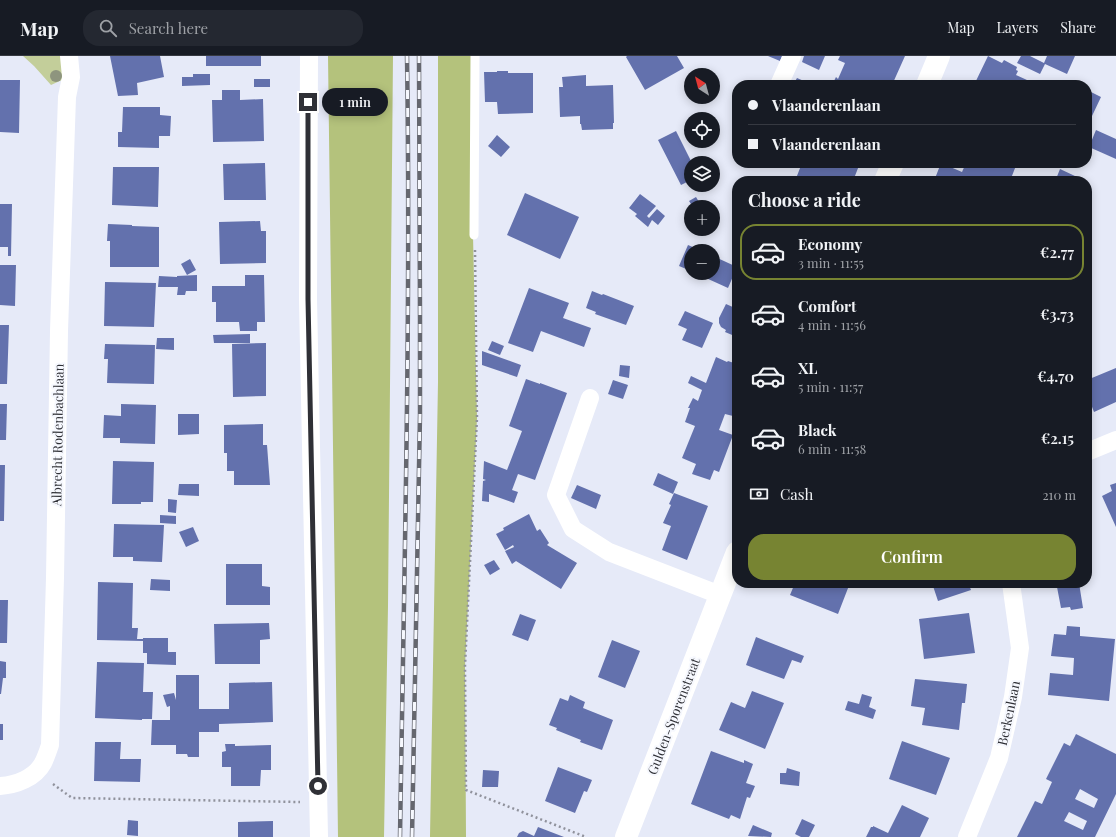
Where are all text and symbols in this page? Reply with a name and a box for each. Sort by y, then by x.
search box [83,10,363,46]
text: Map [20,15,59,41]
icon: search [97,17,119,39]
text: Search here [129,18,208,38]
text: Map [947,18,975,37]
text: Layers [997,18,1038,37]
text: Share [1060,18,1096,37]
north arrow [684,68,720,104]
map controls [684,68,720,280]
callout: 1 min [322,88,388,116]
route end [299,93,317,111]
text: 1 min [339,93,371,110]
text: Vlaanderenlaan [772,95,881,115]
button: locate [684,112,720,148]
text: Vlaanderenlaan [772,134,881,154]
button: layers [684,156,720,192]
text: Choose a ride [748,188,861,212]
button: + [684,200,720,236]
icon: car [750,234,786,270]
text: Economy [798,234,862,254]
text: €2.77 [1040,242,1074,262]
button: − [684,244,720,280]
text: 3 min · 11:55 [798,254,864,271]
icon: car [750,296,786,332]
text: Comfort [798,296,856,316]
text: €3.73 [1040,304,1074,324]
text: 4 min · 11:56 [798,316,866,333]
icon: car [750,358,786,394]
text: XL [798,358,818,378]
street label: Albrecht Rodenbachlaan [47,363,67,507]
text: €4.70 [1037,366,1074,386]
text: 5 min · 11:57 [798,378,863,395]
icon: car [750,420,786,456]
text: Black [798,420,837,440]
text: €2.15 [1041,428,1074,448]
text: 6 min · 11:58 [798,440,866,457]
icon: cash [748,483,770,505]
text: Cash [780,484,813,504]
text: 210 m [1042,486,1076,503]
button: Confirm [748,534,1076,580]
street label: Gulden-Sporenstraat [643,655,703,777]
street label: Berkenlaan [993,679,1023,747]
route start [309,777,327,795]

